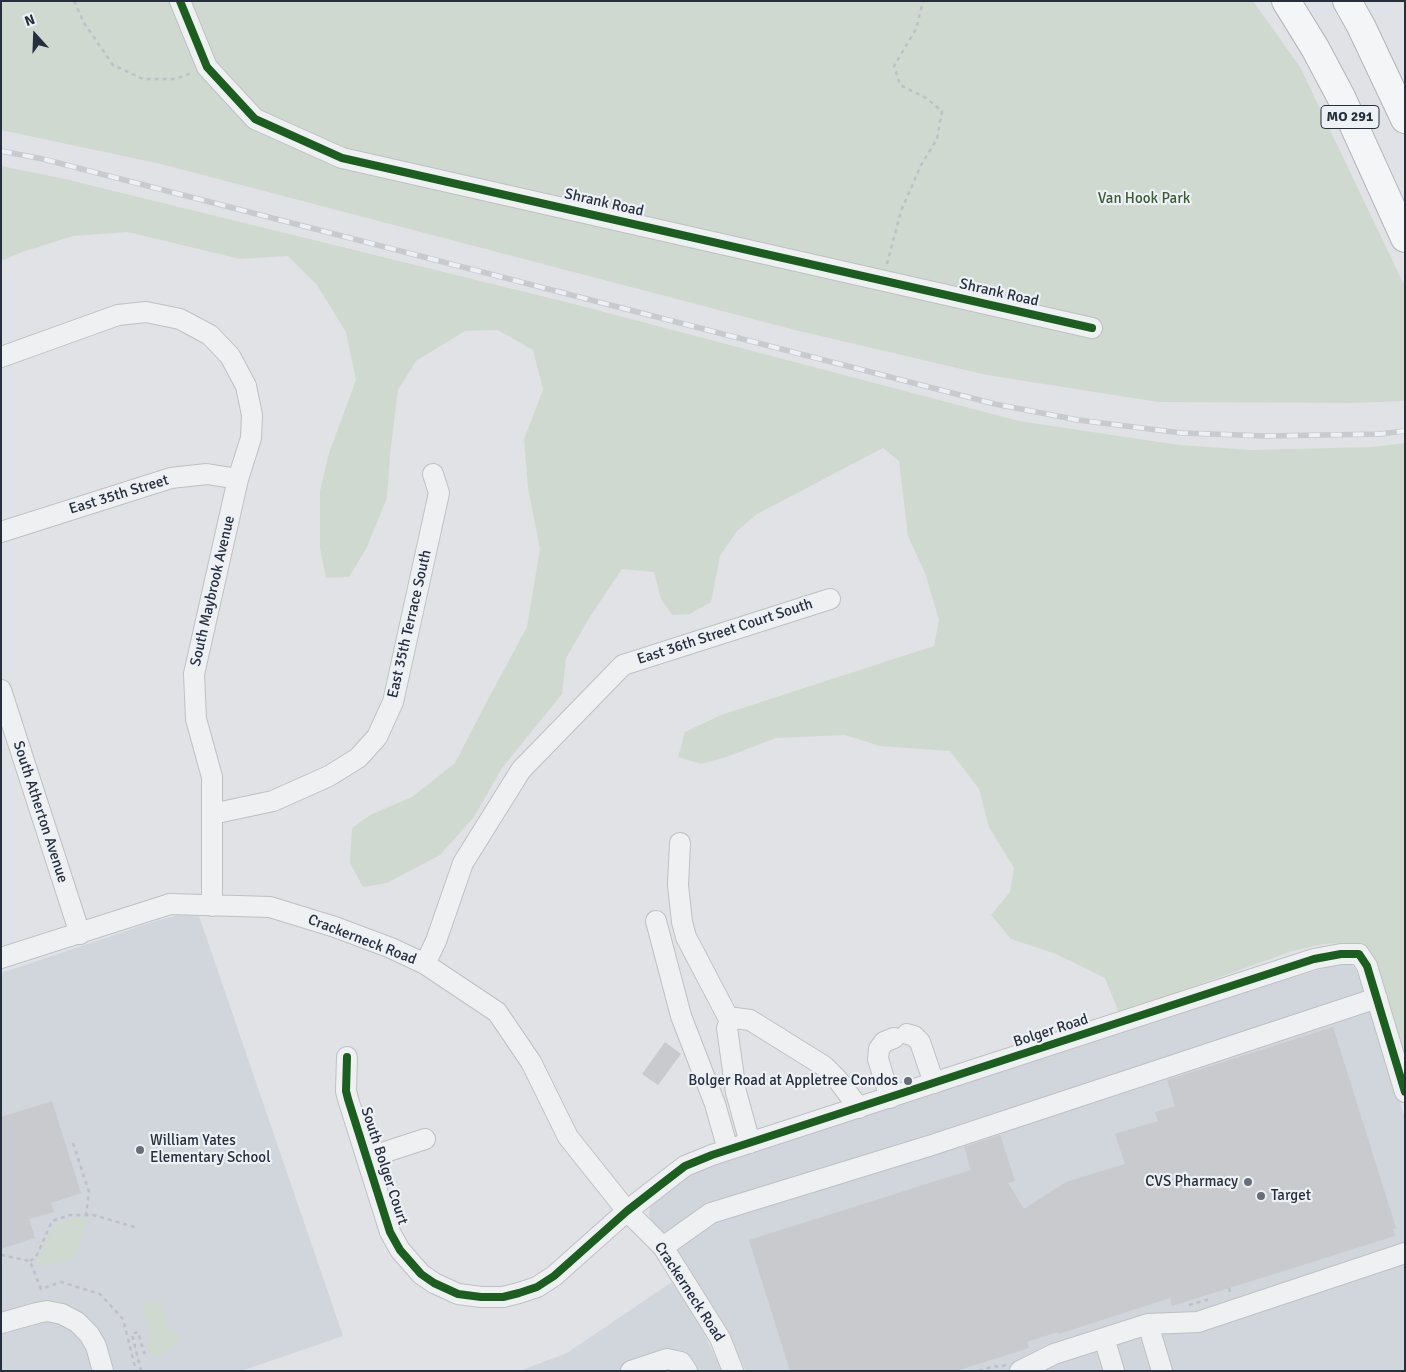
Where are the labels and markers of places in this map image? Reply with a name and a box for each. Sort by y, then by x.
place label: Bolger Road at Appletree Condos [688,1072,898,1090]
marker: Bolger Road at Appletree Condos [902,1075,914,1087]
place label: William Yates Elementary School [150,1132,271,1167]
marker: William Yates Elementary School [134,1144,146,1156]
place label: CVS Pharmacy [1145,1173,1238,1191]
marker: CVS Pharmacy [1242,1176,1254,1188]
place label: Target [1271,1187,1311,1205]
marker: Target [1255,1190,1267,1202]

